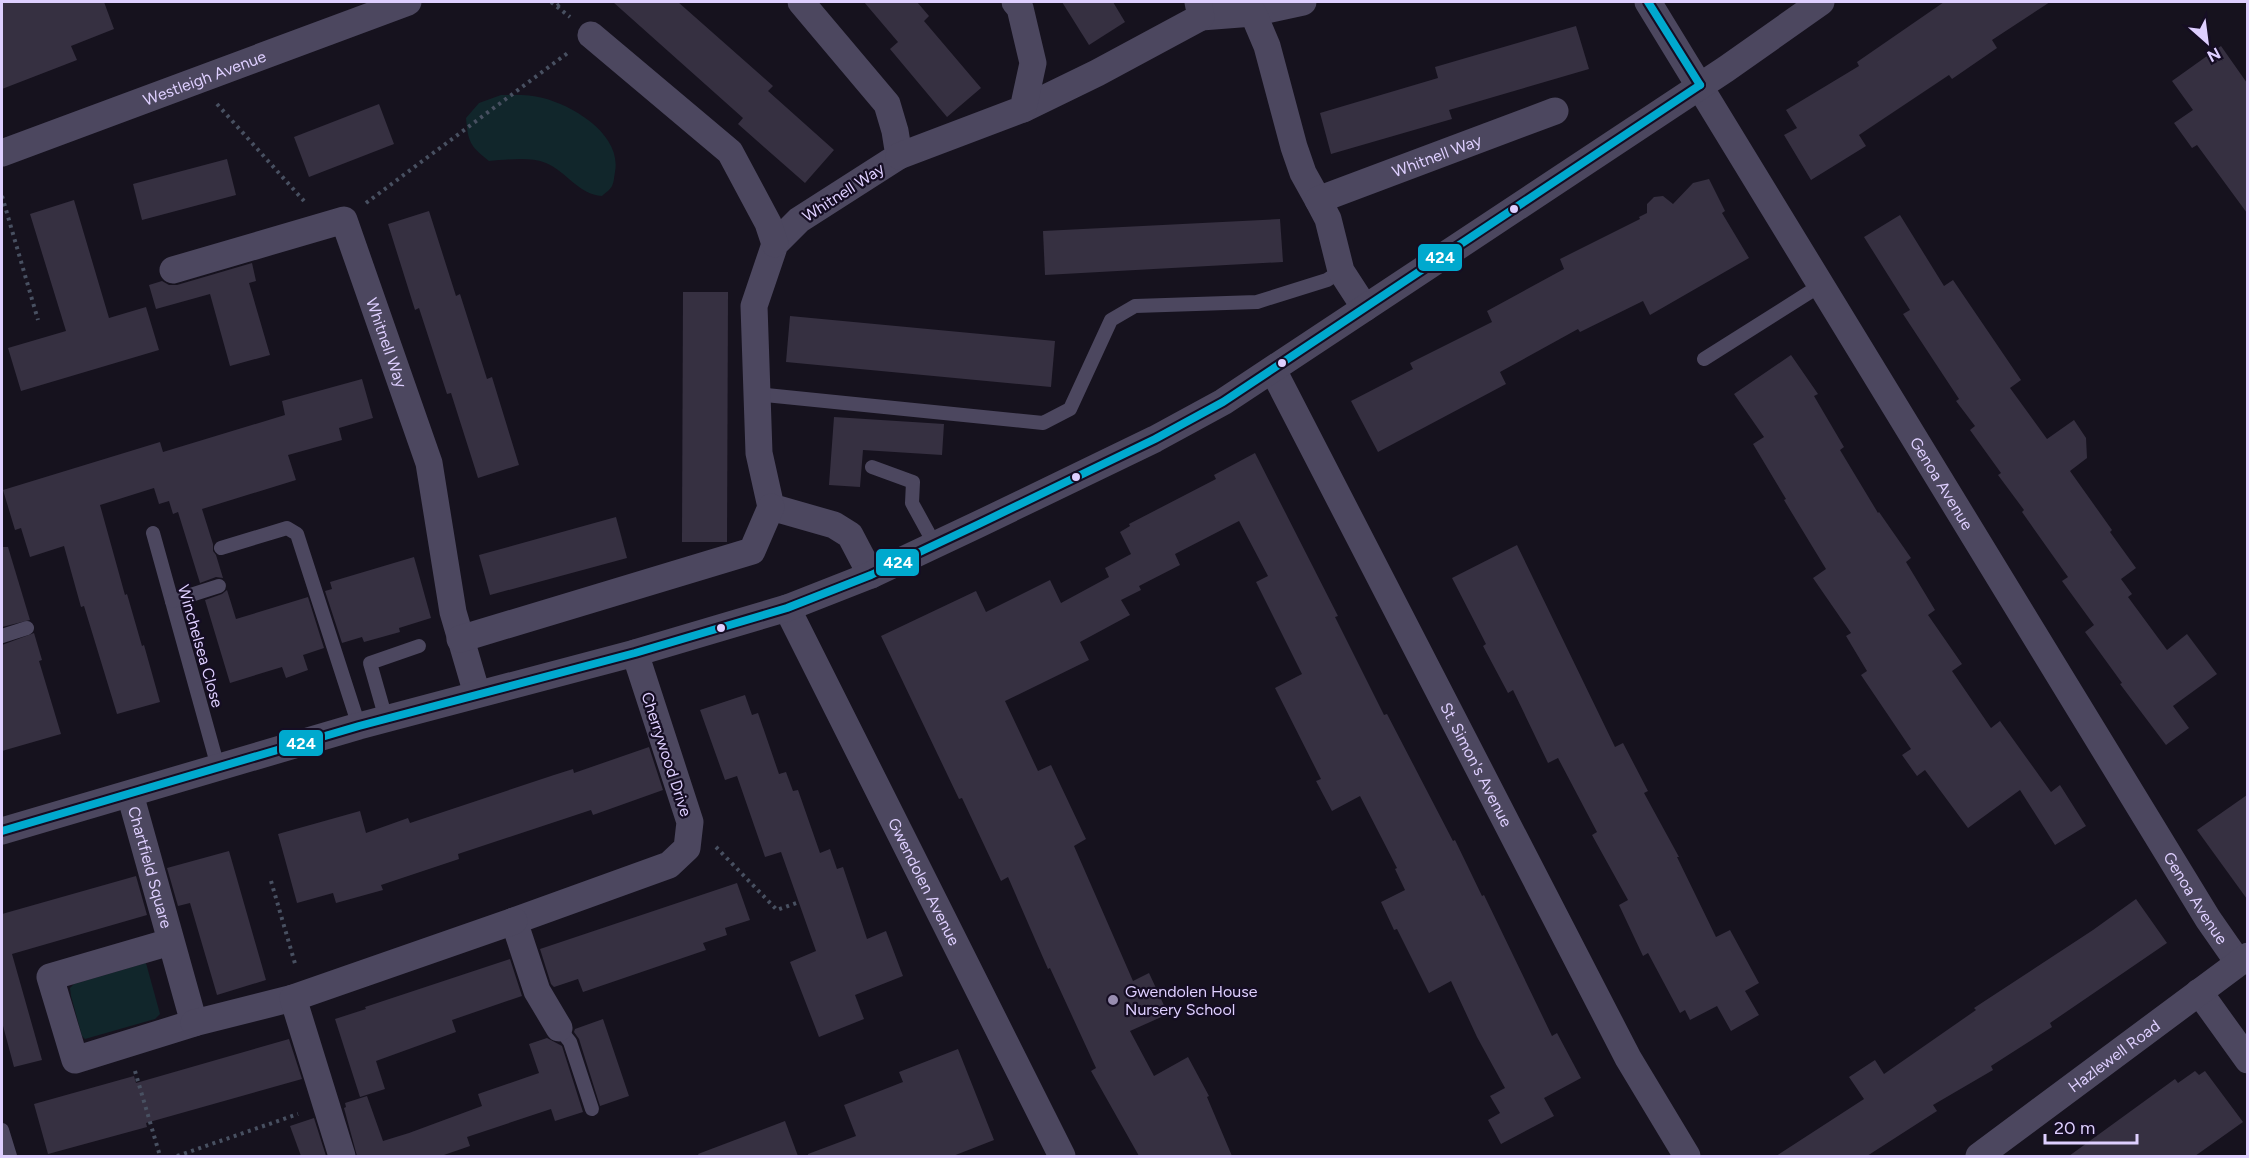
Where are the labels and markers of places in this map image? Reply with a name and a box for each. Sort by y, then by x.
unlabelled marker [1508,203,1520,215]
unlabelled marker [1276,357,1288,369]
unlabelled marker [1070,471,1082,483]
unlabelled marker [715,622,727,634]
place label: Gwendolen House Nursery School [1125,982,1258,1019]
marker: Gwendolen House Nursery School [1106,993,1120,1007]

